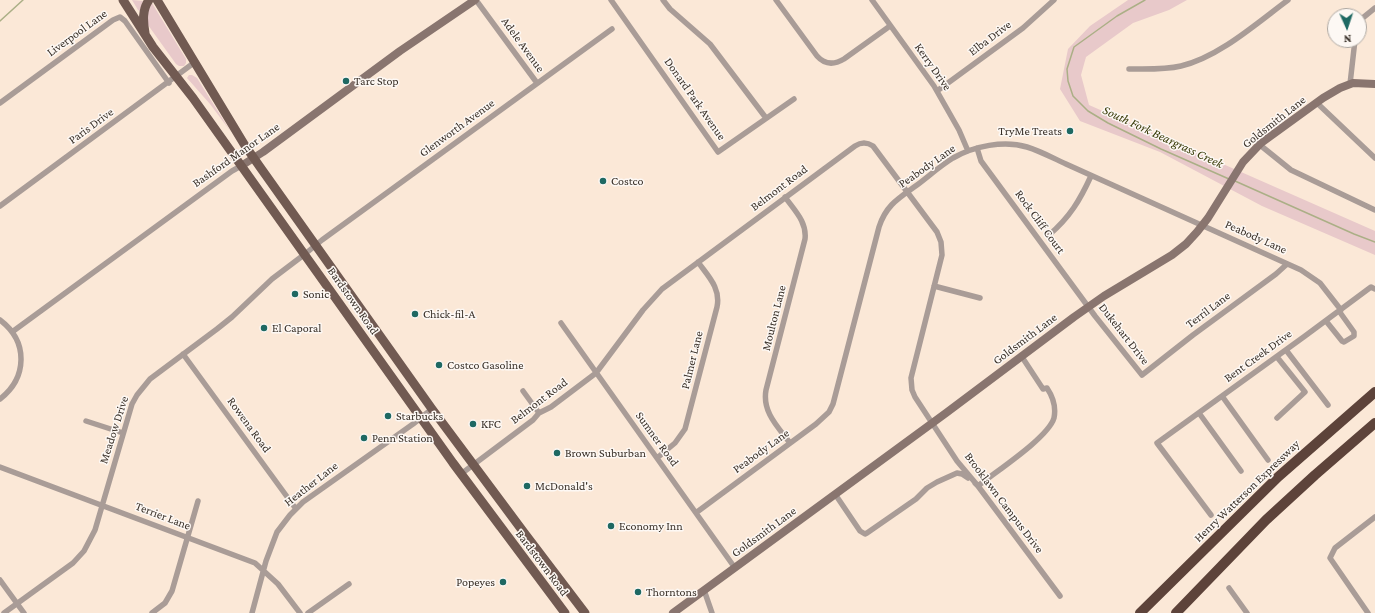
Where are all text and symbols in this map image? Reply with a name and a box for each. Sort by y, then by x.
street label: Liverpool Lane [44,6,110,60]
north arrow [1327,8,1367,48]
street label: Adele Avenue [498,15,548,75]
street label: Elba Drive [966,17,1014,59]
text: N [1344,33,1352,45]
street label: Kerry Drive [911,41,955,93]
street label: Donard Park Avenue [661,55,729,143]
place label: Tarc Stop [354,74,399,88]
marker: Tarc Stop [341,76,351,86]
street label: Goldsmith Lane [1239,93,1309,151]
street label: Glenworth Avenue [417,96,497,160]
water label: South Fork Beargrass Creek [1100,102,1226,172]
street label: Paris Drive [66,105,116,147]
street label: Bashford Manor Lane [190,120,282,190]
place label: TryMe Treats [998,124,1062,138]
marker: TryMe Treats [1065,126,1075,136]
street label: Peabody Lane [896,141,958,191]
street label: Belmont Road [748,162,810,214]
place label: Costco [611,174,643,188]
marker: Costco [598,176,608,186]
street label: Rock Cliff Court [1012,187,1068,257]
street label: Peabody Lane [1223,217,1289,257]
street label: Bardstown Road [324,265,382,337]
street label: Moulton Lane [759,284,789,352]
place label: Sonic [303,287,329,301]
marker: Sonic [290,289,300,299]
street label: Terril Lane [1183,289,1233,331]
street label: Dukehart Drive [1096,300,1152,368]
place label: Chick-fil-A [423,307,475,321]
marker: Chick-fil-A [410,309,420,319]
street label: Goldsmith Lane [990,310,1060,368]
place label: El Caporal [272,321,321,335]
marker: El Caporal [259,323,269,333]
street label: Bent Creek Drive [1221,327,1295,385]
street label: Palmer Lane [678,330,706,390]
place label: Costco Gasoline [447,358,524,372]
marker: Costco Gasoline [434,360,444,370]
street label: Belmont Road [508,375,570,427]
street label: Meadow Drive [96,394,132,466]
street label: Rowena Road [224,394,274,456]
place label: Starbucks [396,409,443,423]
street label: Sumner Road [632,409,682,469]
marker: Starbucks [383,411,393,421]
place label: KFC [481,417,501,431]
marker: KFC [468,419,478,429]
street label: Peabody Lane [730,426,792,476]
place label: Penn Station [372,431,433,445]
marker: Penn Station [359,433,369,443]
street label: Henry Watterson Expressway [1191,437,1303,545]
place label: Brown Suburban [565,446,646,460]
marker: Brown Suburban [552,448,562,458]
street label: Brooklawn Campus Drive [961,450,1047,556]
street label: Heather Lane [281,459,341,509]
place label: McDonald's [535,479,593,493]
marker: McDonald's [522,481,532,491]
street label: Terrier Lane [133,499,193,533]
street label: Goldsmith Lane [729,504,799,560]
place label: Economy Inn [619,519,683,533]
marker: Economy Inn [606,521,616,531]
street label: Bardstown Road [513,527,571,599]
place label: Popeyes [456,575,495,589]
marker: Popeyes [498,577,508,587]
place label: Thorntons [646,585,697,599]
marker: Thorntons [633,587,643,597]

